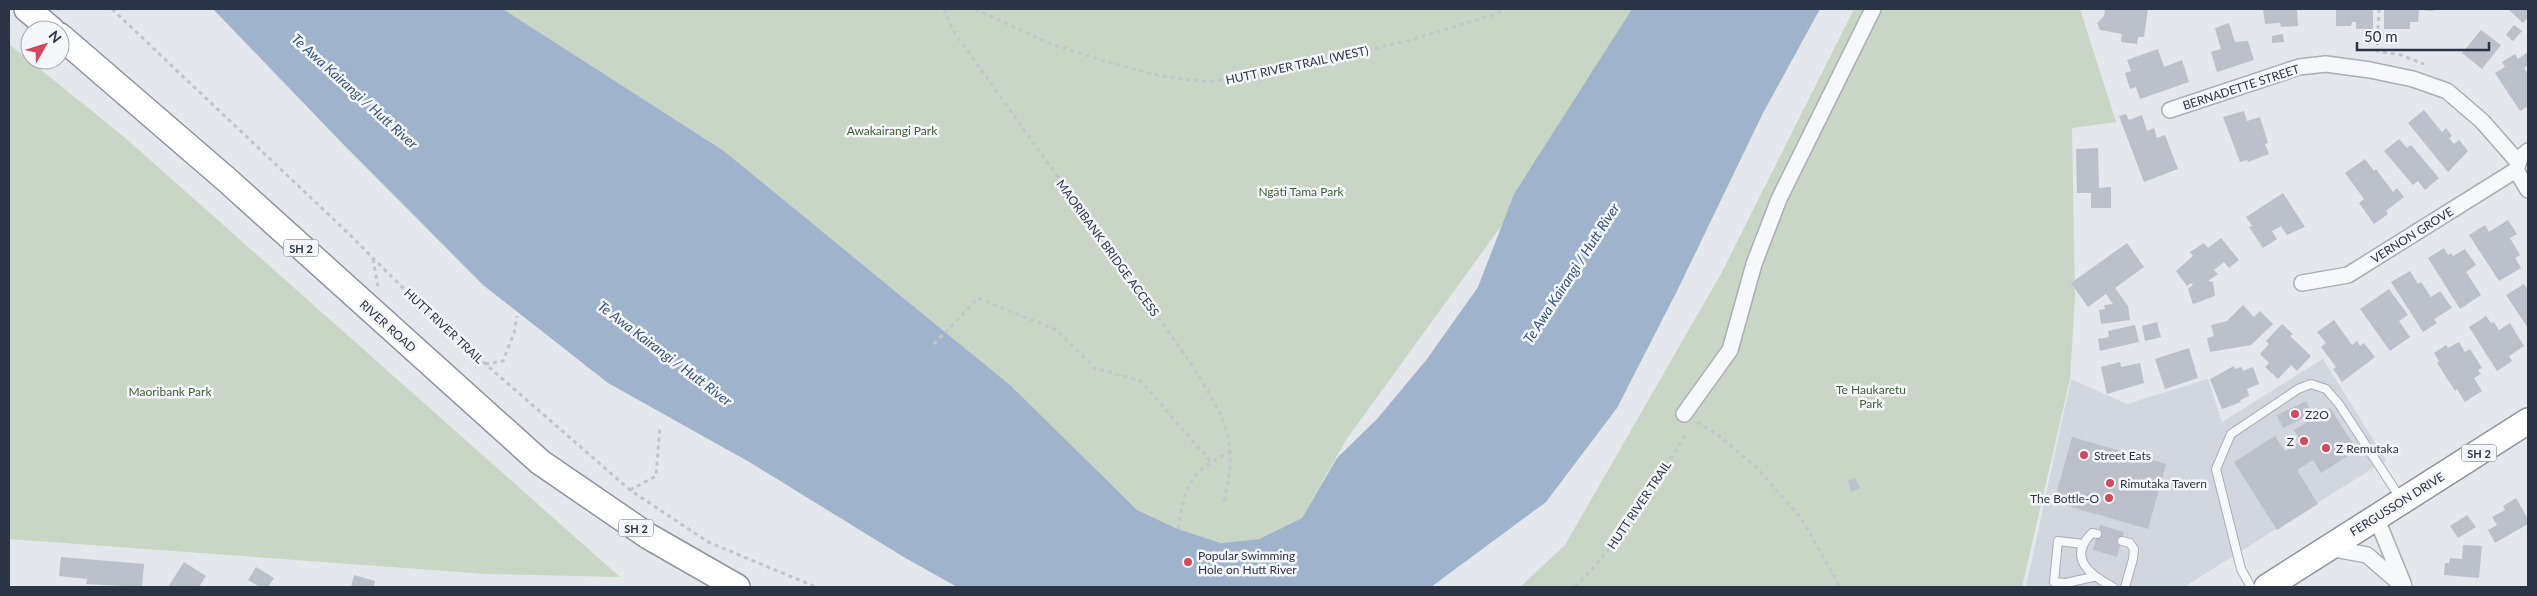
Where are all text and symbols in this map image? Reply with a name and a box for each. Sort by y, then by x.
north arrow [20,20,70,70]
scale bar [2357,20,2490,52]
text: N [45,27,65,46]
text: 50 m [2364,27,2398,45]
water label: Te Awa Kairangi / Hutt River [289,30,422,152]
street label: HUTT RIVER TRAIL (WEST) [1224,43,1370,87]
street label: BERNADETTE STREET [2181,61,2301,113]
park label: Awakairangi Park [847,123,938,138]
street label: MAORIBANK BRIDGE ACCESS [1053,177,1163,319]
park label: Ngāti Tama Park [1258,184,1345,199]
water label: Te Awa Kairangi / Hutt River [1519,200,1623,346]
street label: VERNON GROVE [2368,204,2456,266]
road number: SH 2 [284,240,318,256]
street label: HUTT RIVER TRAIL [401,285,487,367]
street label: RIVER ROAD [357,297,419,355]
water label: Te Awa Kairangi / Hutt River [595,297,736,409]
park label: Te Haukaretu Park [1836,382,1906,411]
park label: Maoribank Park [129,384,212,399]
place label: Z2O [2305,407,2329,422]
marker: Z2O [2289,408,2301,420]
place label: Z [2287,434,2294,449]
marker: Z [2298,435,2310,447]
place label: Z Remutaka [2336,441,2399,456]
marker: Z Remutaka [2320,442,2332,454]
road number: SH 2 [2462,444,2496,462]
place label: Street Eats [2094,448,2151,463]
marker: Street Eats [2078,449,2090,461]
street label: HUTT RIVER TRAIL [1604,458,1674,552]
street label: FERGUSSON DRIVE [2347,469,2447,539]
place label: Rimutaka Tavern [2120,476,2207,491]
marker: Rimutaka Tavern [2104,477,2116,489]
place label: The Bottle-O [2030,491,2099,506]
marker: The Bottle-O [2103,492,2115,504]
road number: SH 2 [618,520,654,536]
place label: Popular Swimming Hole on Hutt River [1198,548,1297,577]
marker: Popular Swimming Hole on Hutt River [1182,556,1194,568]

